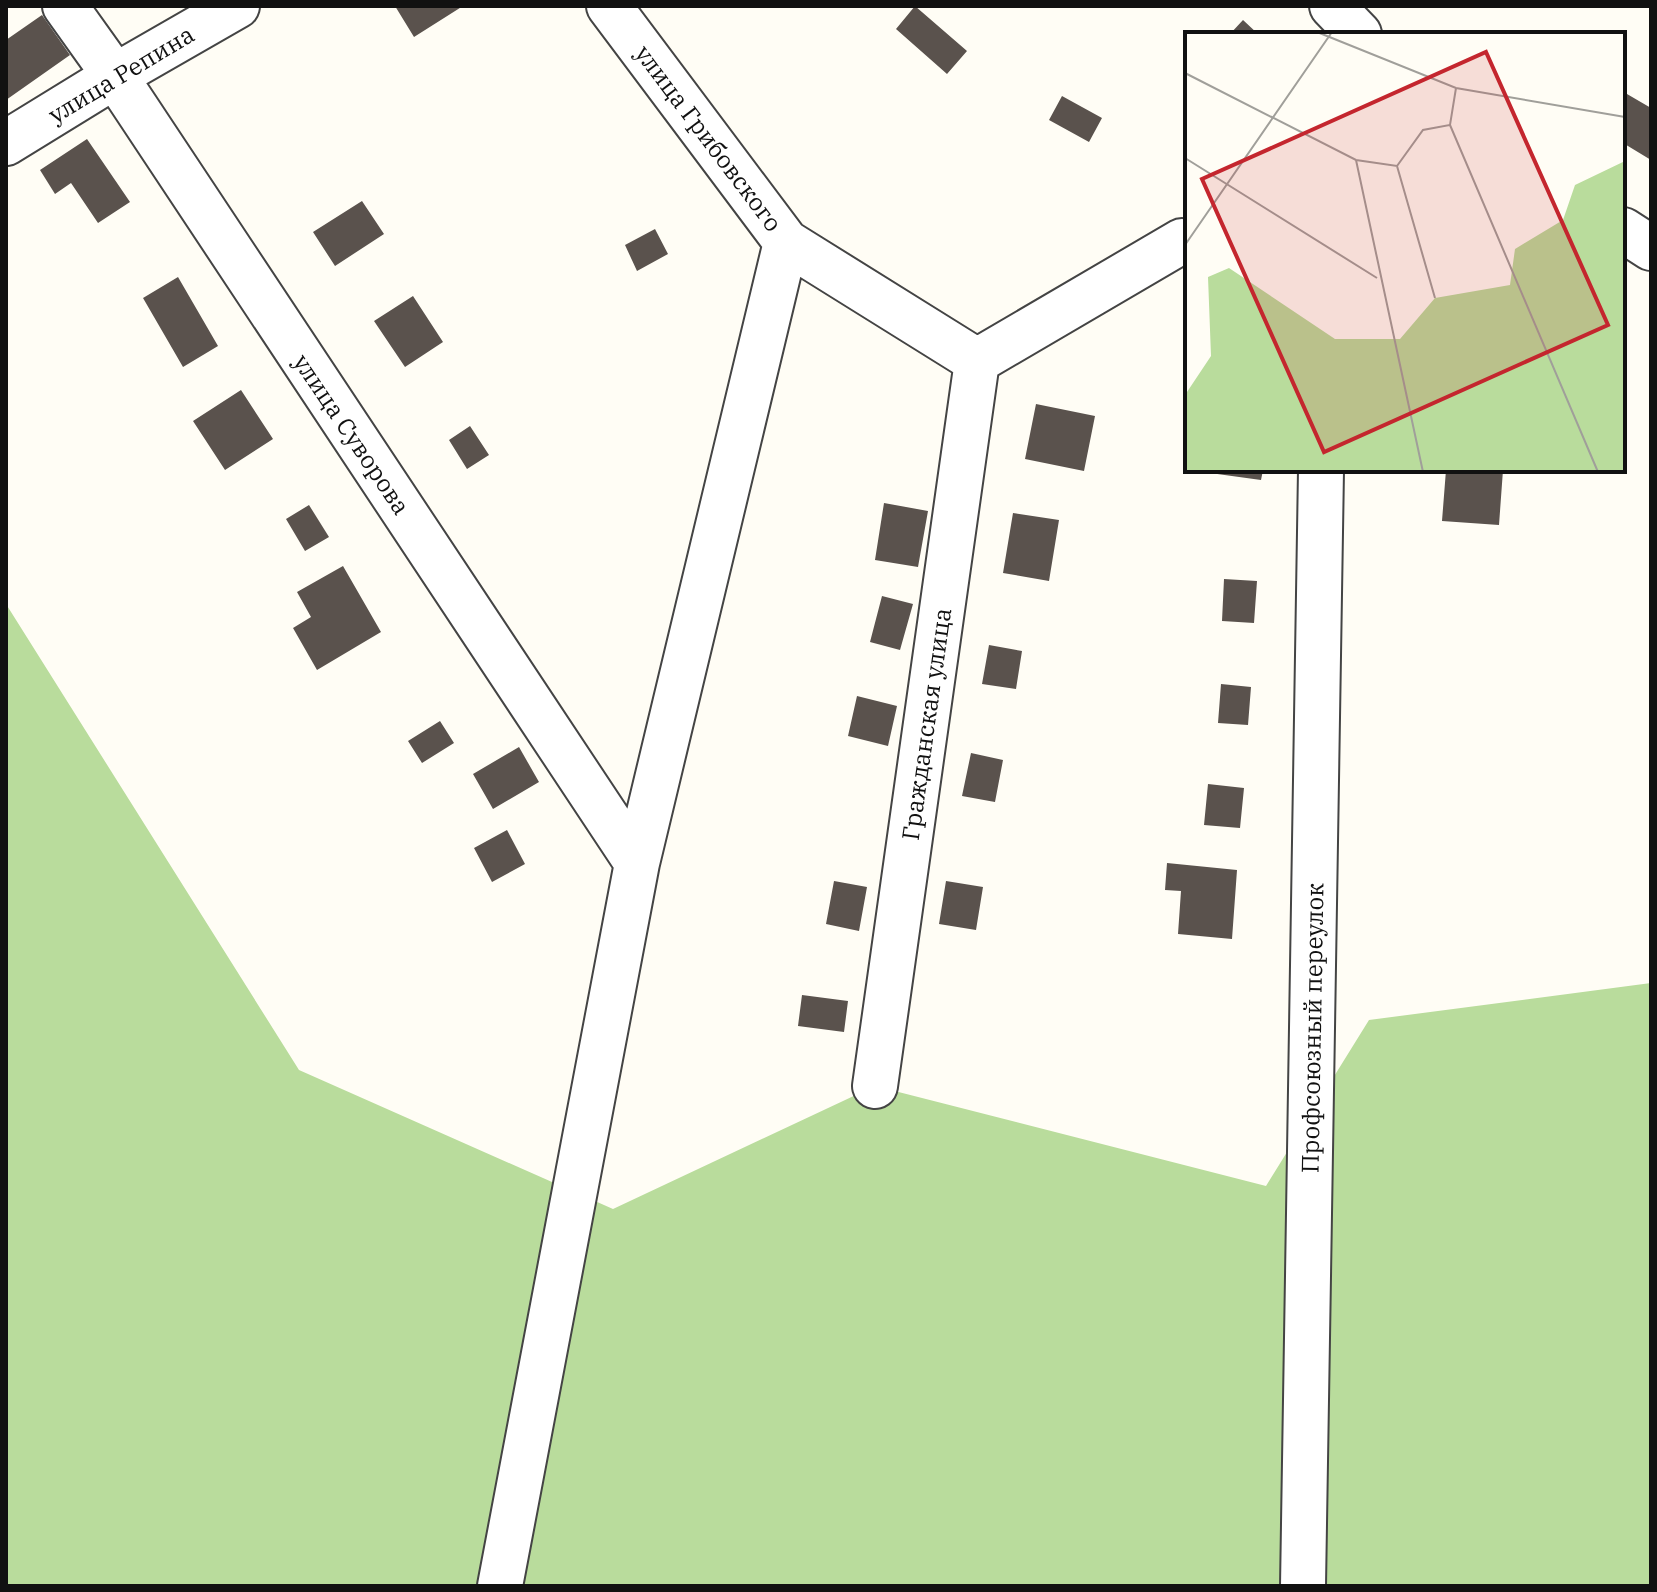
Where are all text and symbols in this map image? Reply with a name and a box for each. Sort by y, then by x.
street label: улица Репина [42,18,200,130]
inset map [1185,32,1625,472]
street label: улица Грибовского [628,38,790,238]
street label: улица Суворова [286,347,418,521]
street label: Гражданская улица [894,606,958,842]
street label: Профсоюзный переулок [1293,883,1331,1173]

